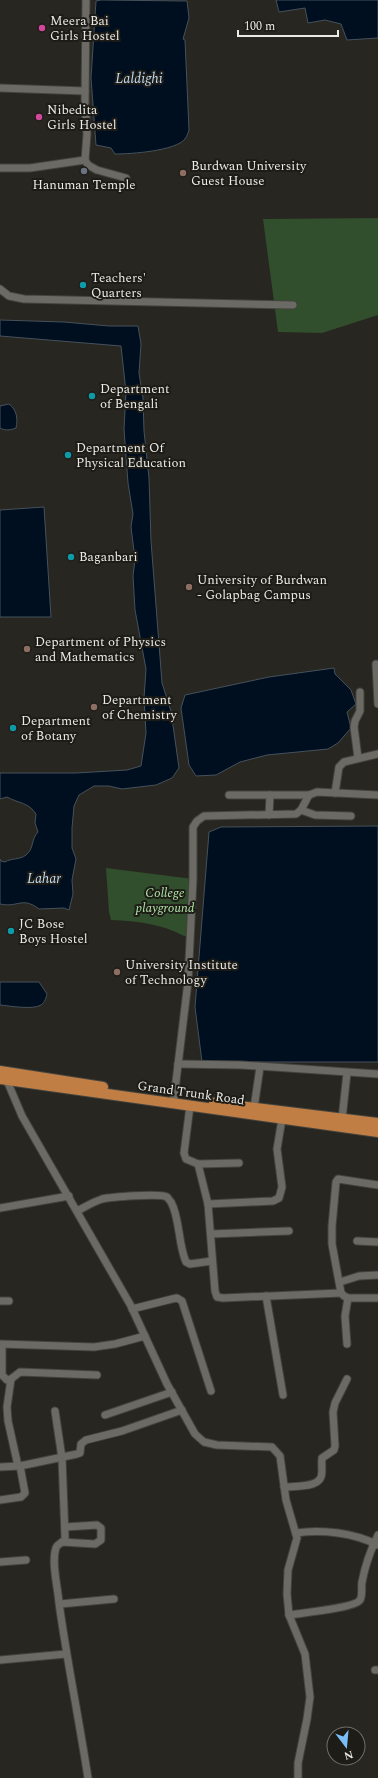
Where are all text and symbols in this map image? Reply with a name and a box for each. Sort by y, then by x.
place label: Meera Bai Girls Hostel [50,11,120,46]
scale bar [238,12,338,38]
text: 100 m [244,17,275,36]
marker: Meera Bai Girls Hostel [37,23,47,33]
water label: Laldighi [115,68,163,89]
place label: Nibedita Girls Hostel [47,100,117,135]
marker: Nibedita Girls Hostel [34,112,44,122]
place label: Burdwan University Guest House [191,156,307,191]
marker: Hanuman Temple [79,166,89,176]
marker: Burdwan University Guest House [178,168,188,178]
place label: Hanuman Temple [32,175,136,195]
place label: Teachers' Quarters [91,268,146,303]
marker: Teachers' Quarters [78,280,88,290]
place label: Department of Bengali [100,379,170,414]
marker: Department of Bengali [87,391,97,401]
place label: Department Of Physical Education [76,438,187,473]
marker: Department Of Physical Education [63,450,73,460]
place label: Baganbari [79,547,138,567]
marker: Baganbari [66,552,76,562]
place label: University of Burdwan - Golapbag Campus [197,570,327,605]
marker: University of Burdwan - Golapbag Campus [184,582,194,592]
place label: Department of Physics and Mathematics [35,632,166,667]
marker: Department of Physics and Mathematics [22,644,32,654]
place label: Department of Chemistry [102,690,178,725]
marker: Department of Chemistry [89,702,99,712]
place label: Department of Botany [21,711,91,746]
marker: Department of Botany [8,723,18,733]
water label: Lahar [27,868,61,889]
park label: College playground [135,883,195,918]
place label: JC Bose Boys Hostel [19,914,88,949]
marker: JC Bose Boys Hostel [6,926,16,936]
place label: University Institute of Technology [125,955,238,990]
marker: University Institute of Technology [112,967,122,977]
street label: Grand Trunk Road [136,1076,246,1110]
north arrow [326,1726,366,1766]
text: N [342,1746,355,1765]

